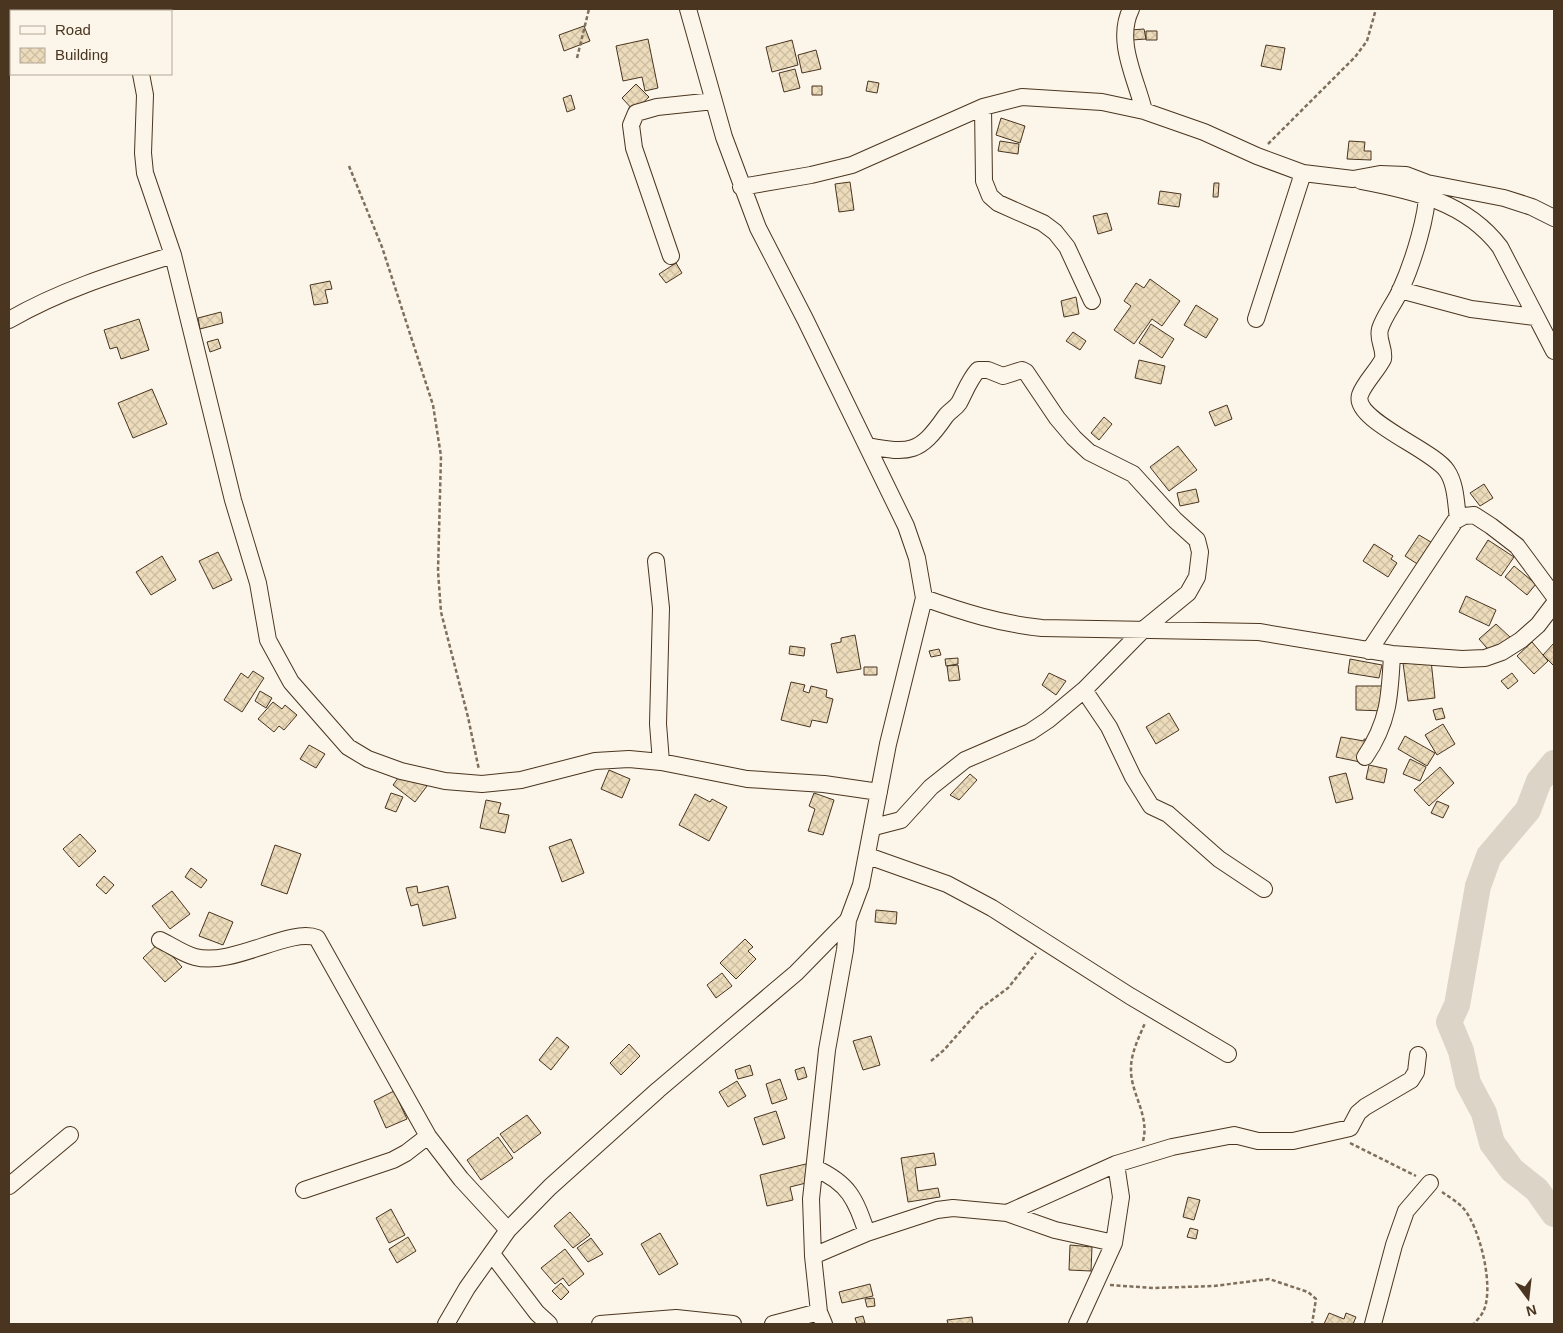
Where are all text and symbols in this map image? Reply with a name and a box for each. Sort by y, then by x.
legend [10,10,172,75]
text: Road [55,21,91,38]
text: Building [55,46,108,63]
north arrow [1503,1273,1553,1323]
text: N [1524,1302,1538,1320]

